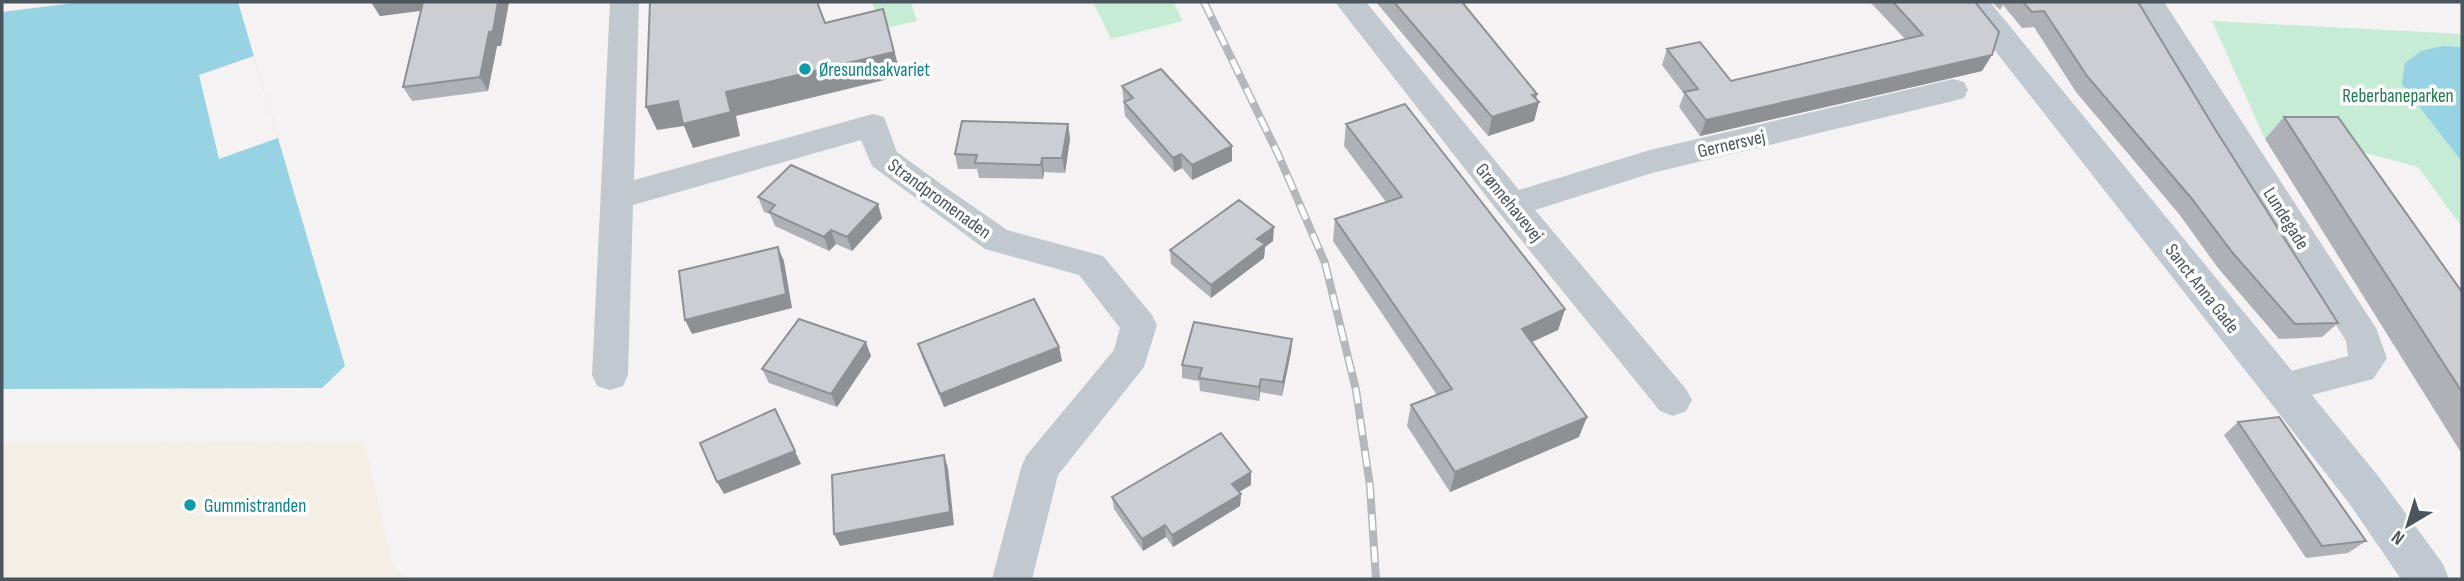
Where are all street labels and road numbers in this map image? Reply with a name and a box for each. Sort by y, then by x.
street label: Gernersvej [1695,126,1767,163]
street label: Strandpromenaden [883,154,995,244]
street label: Grønnehavevej [1470,159,1548,247]
street label: Lundegade [2258,183,2314,254]
street label: Sanct Anna Gade [2160,240,2244,338]

